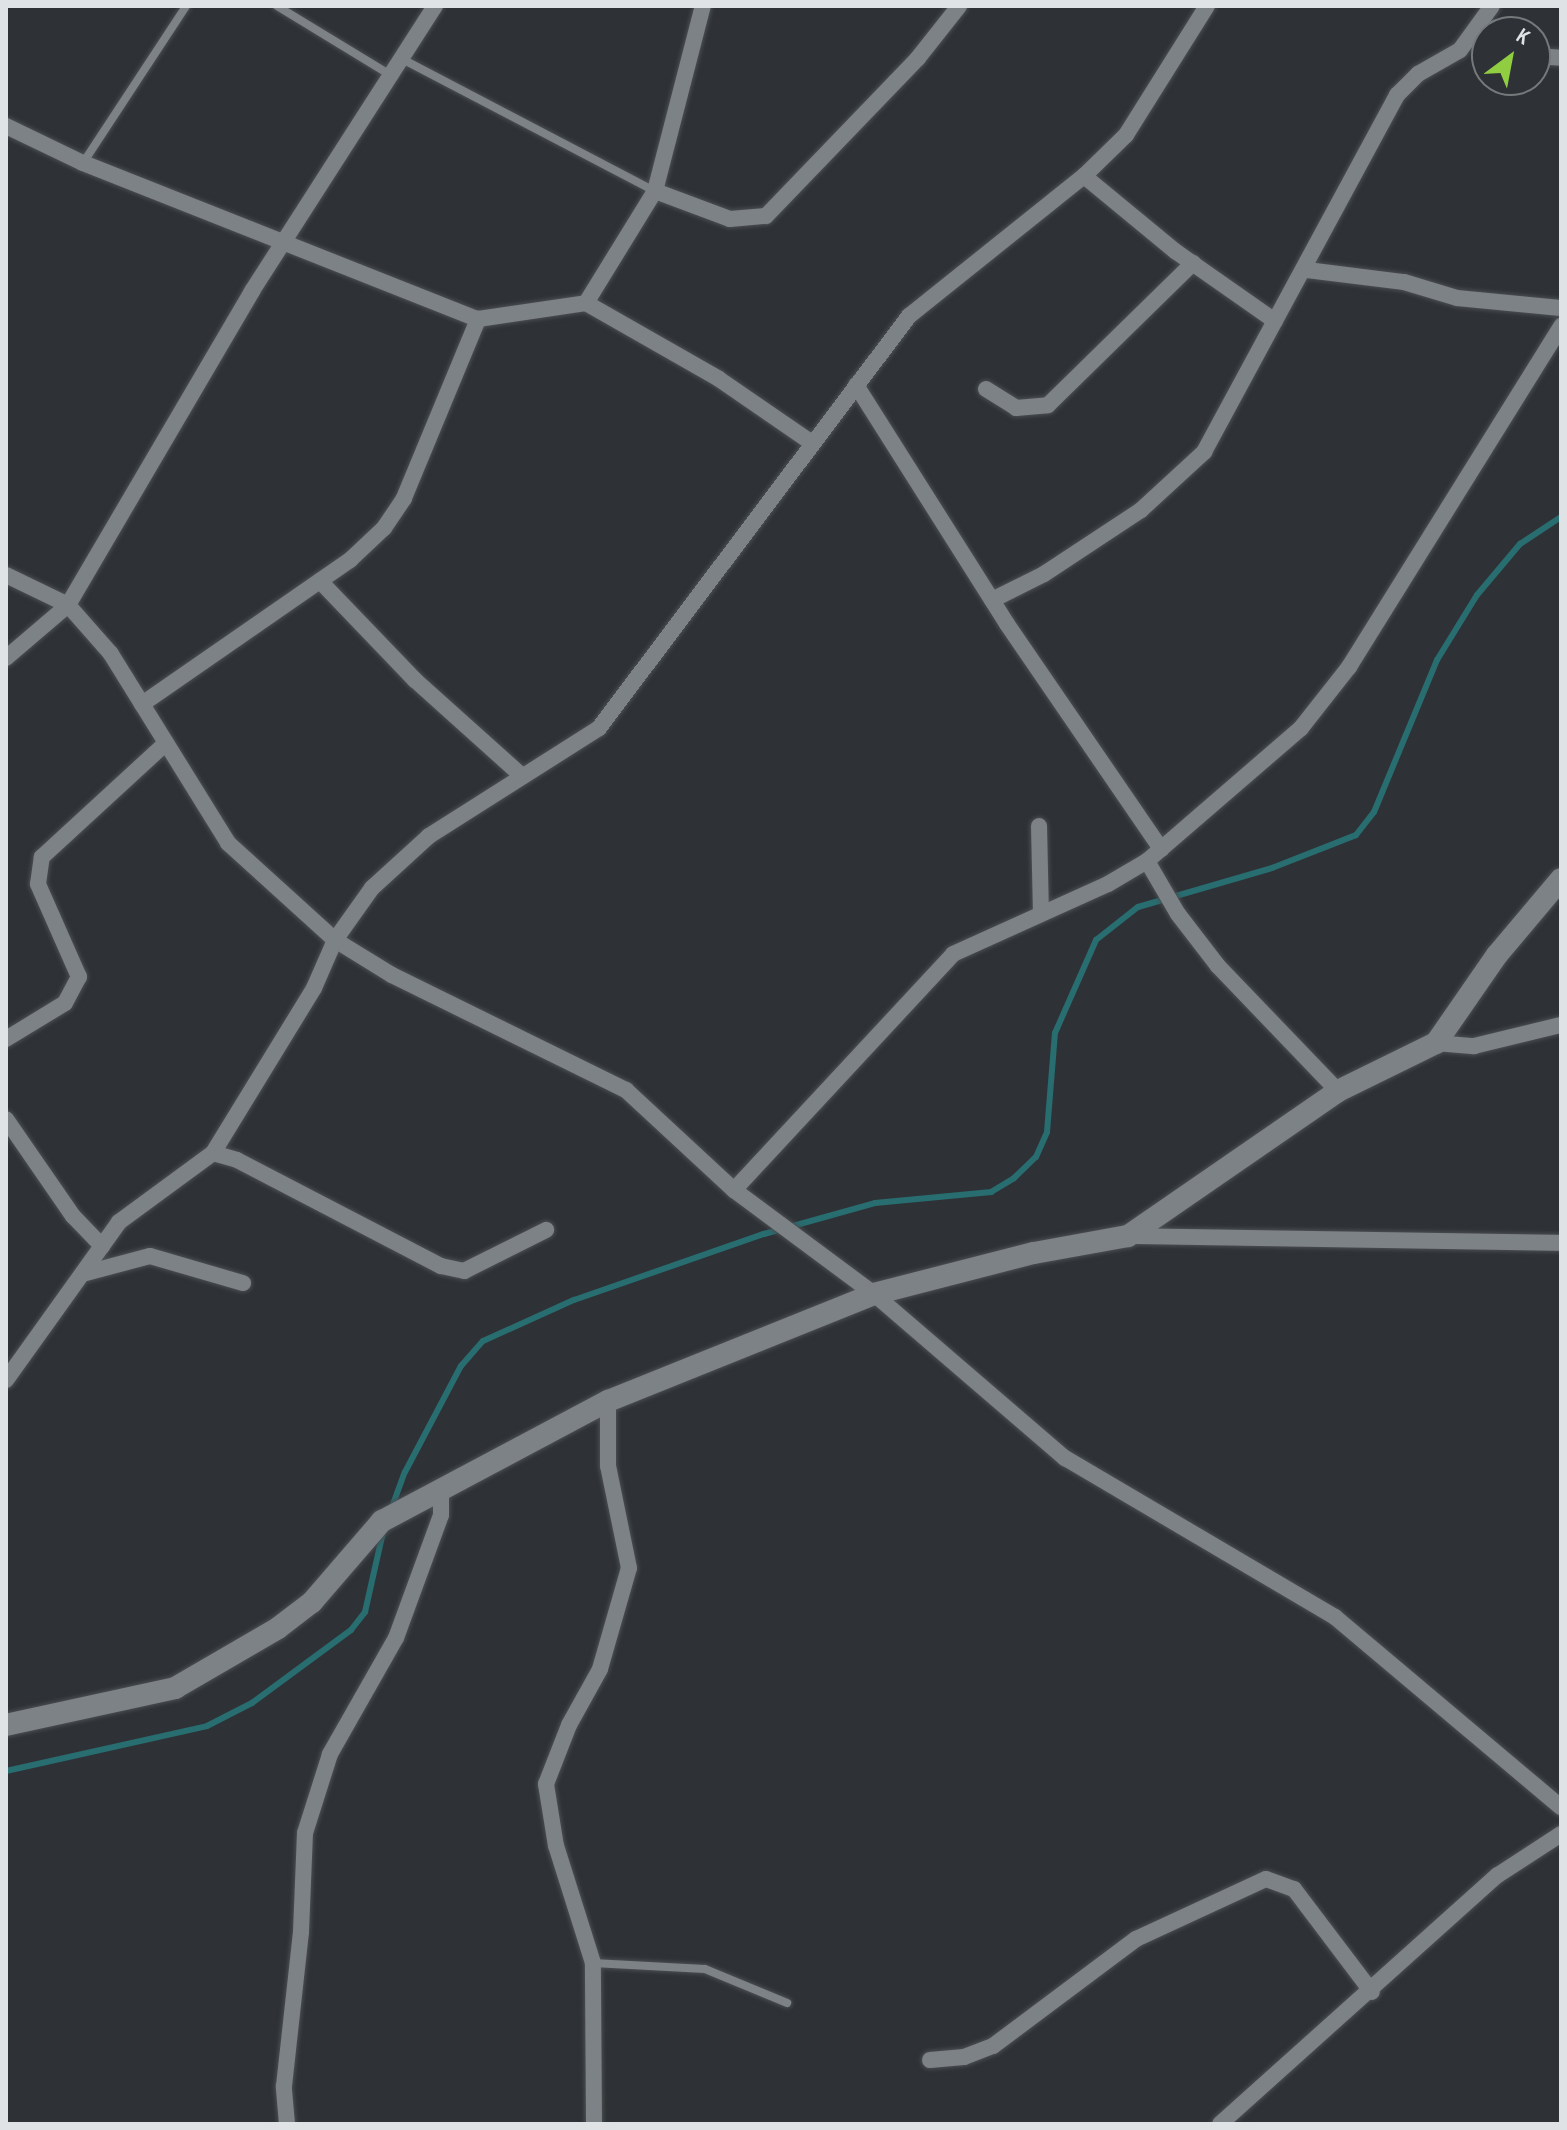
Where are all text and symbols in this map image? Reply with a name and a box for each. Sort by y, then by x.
north arrow [1471,16,1551,96]
text: K [1511,23,1535,51]

